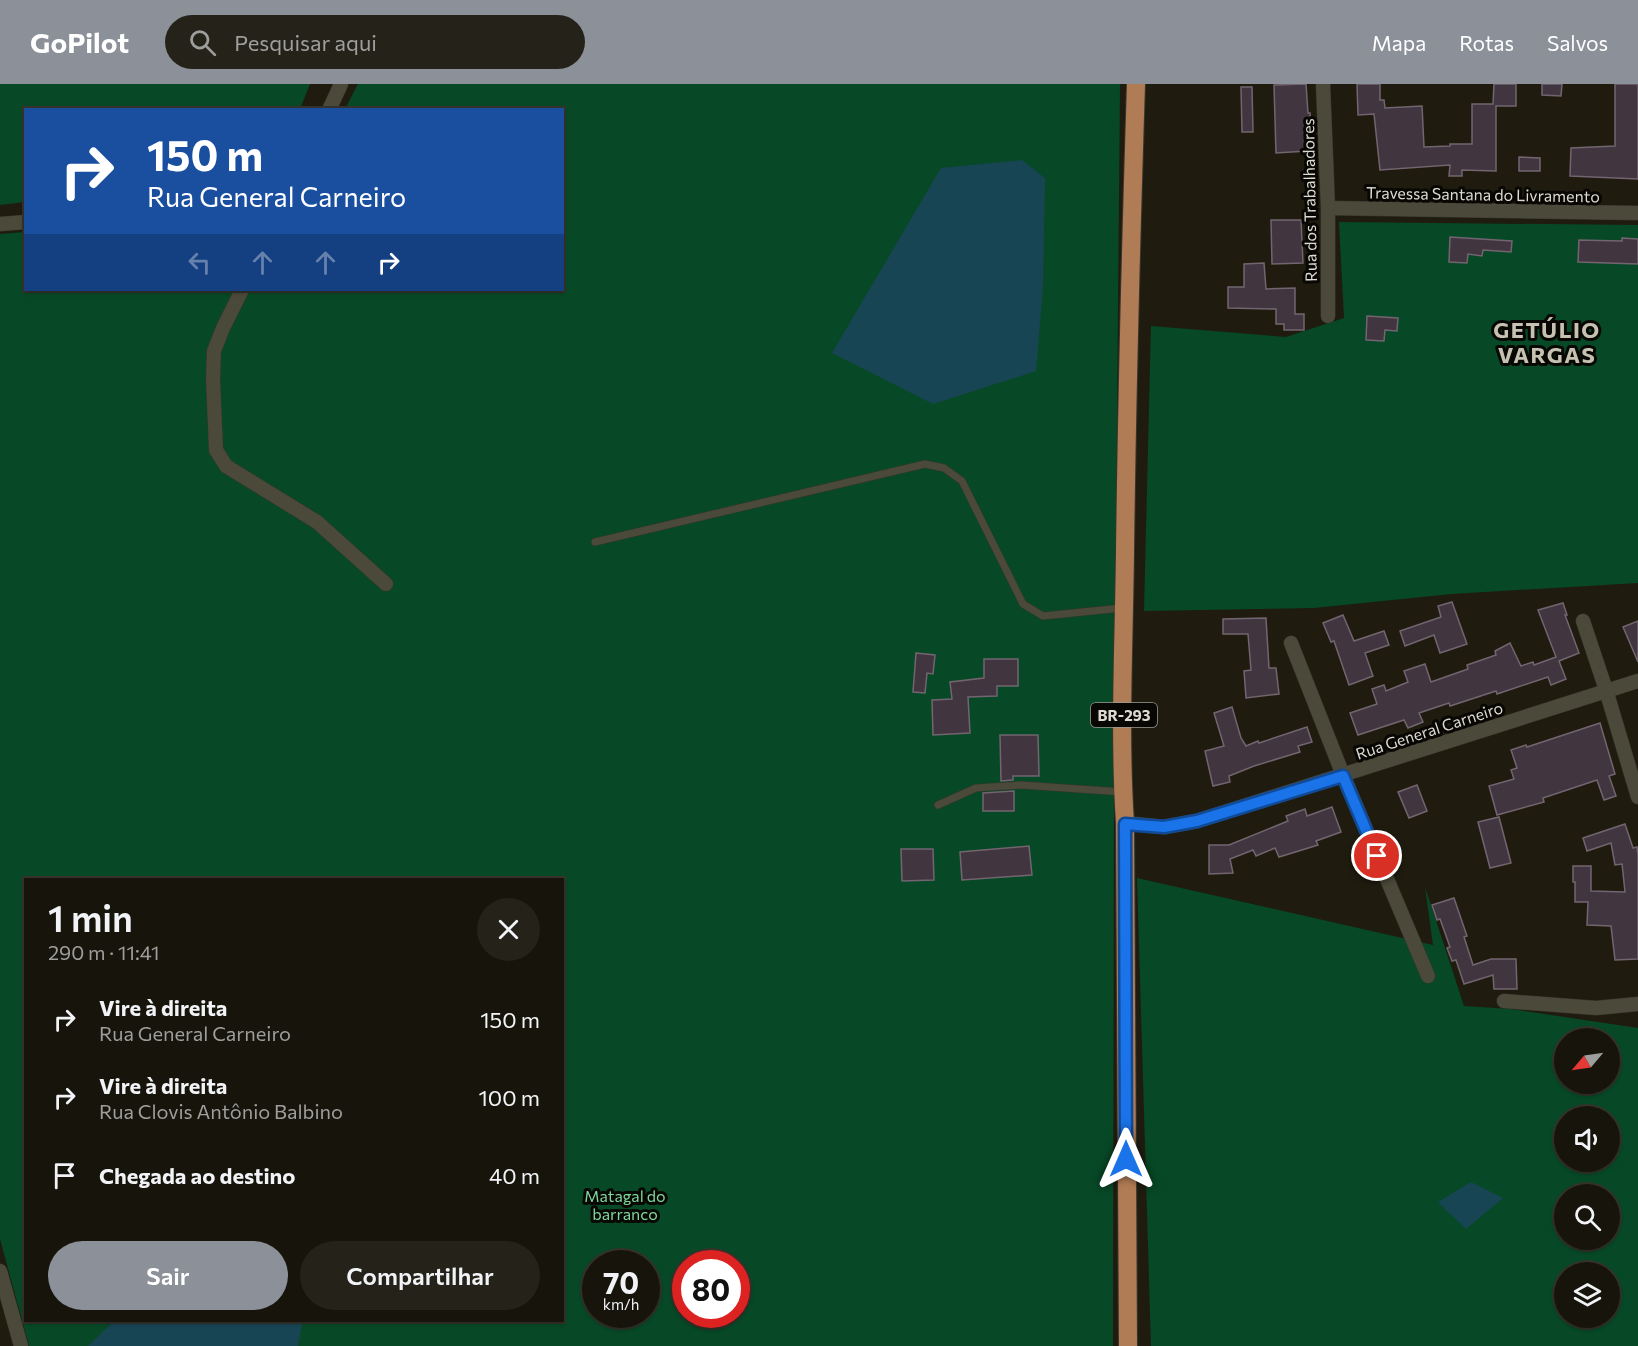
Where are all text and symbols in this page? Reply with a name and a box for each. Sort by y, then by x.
search box [165,15,585,69]
text: GoPilot [30,25,129,59]
icon: search [186,26,219,59]
text: Pesquisar aqui [234,29,377,56]
text: Mapa [1372,30,1426,55]
text: Rotas [1459,30,1514,55]
text: Salvos [1547,30,1608,55]
street label: Rua dos Trabalhadores [1298,118,1320,282]
text: 150 m [147,128,263,180]
icon: right [48,132,126,210]
text: Rua General Carneiro [147,180,406,213]
street label: Travessa Santana do Livramento [1366,182,1600,206]
icon: left [183,246,216,279]
icon: ahead [246,246,279,279]
icon: ahead [309,246,342,279]
icon: right [372,246,405,279]
district label: GETÚLIO VARGAS [1493,316,1601,368]
street label: Rua General Carneiro [1353,697,1505,763]
road number: BR-293 [1091,703,1157,727]
pin [1351,830,1402,881]
icon: arrive [1360,839,1393,872]
text: 1 min [48,895,133,939]
button: close [477,898,540,961]
text: 290 m · 11:41 [48,940,160,964]
text: Vire à direita [99,994,227,1021]
icon: right [48,1003,81,1036]
text: 150 m [480,1006,540,1033]
text: Rua General Carneiro [99,1021,291,1045]
north arrow [1554,1028,1620,1094]
map controls [1554,1028,1620,1328]
text: Vire à direita [99,1072,227,1099]
icon: right [48,1081,81,1114]
text: 100 m [478,1084,540,1111]
text: Rua Clovis Antônio Balbino [99,1099,343,1123]
button: sound [1554,1106,1620,1172]
position arrow [1094,1127,1158,1191]
icon: arrive [48,1159,81,1192]
text: Chegada ao destino [99,1162,295,1189]
text: 40 m [489,1162,540,1189]
button: search [1554,1184,1620,1250]
park label: Matagal do barranco [584,1186,666,1223]
button: Sair [48,1241,288,1310]
button: Compartilhar [300,1241,540,1310]
speed limit sign: 80 [672,1250,750,1328]
button: layers [1554,1262,1620,1328]
text: 70 [603,1263,639,1300]
text: km/h [603,1295,639,1313]

